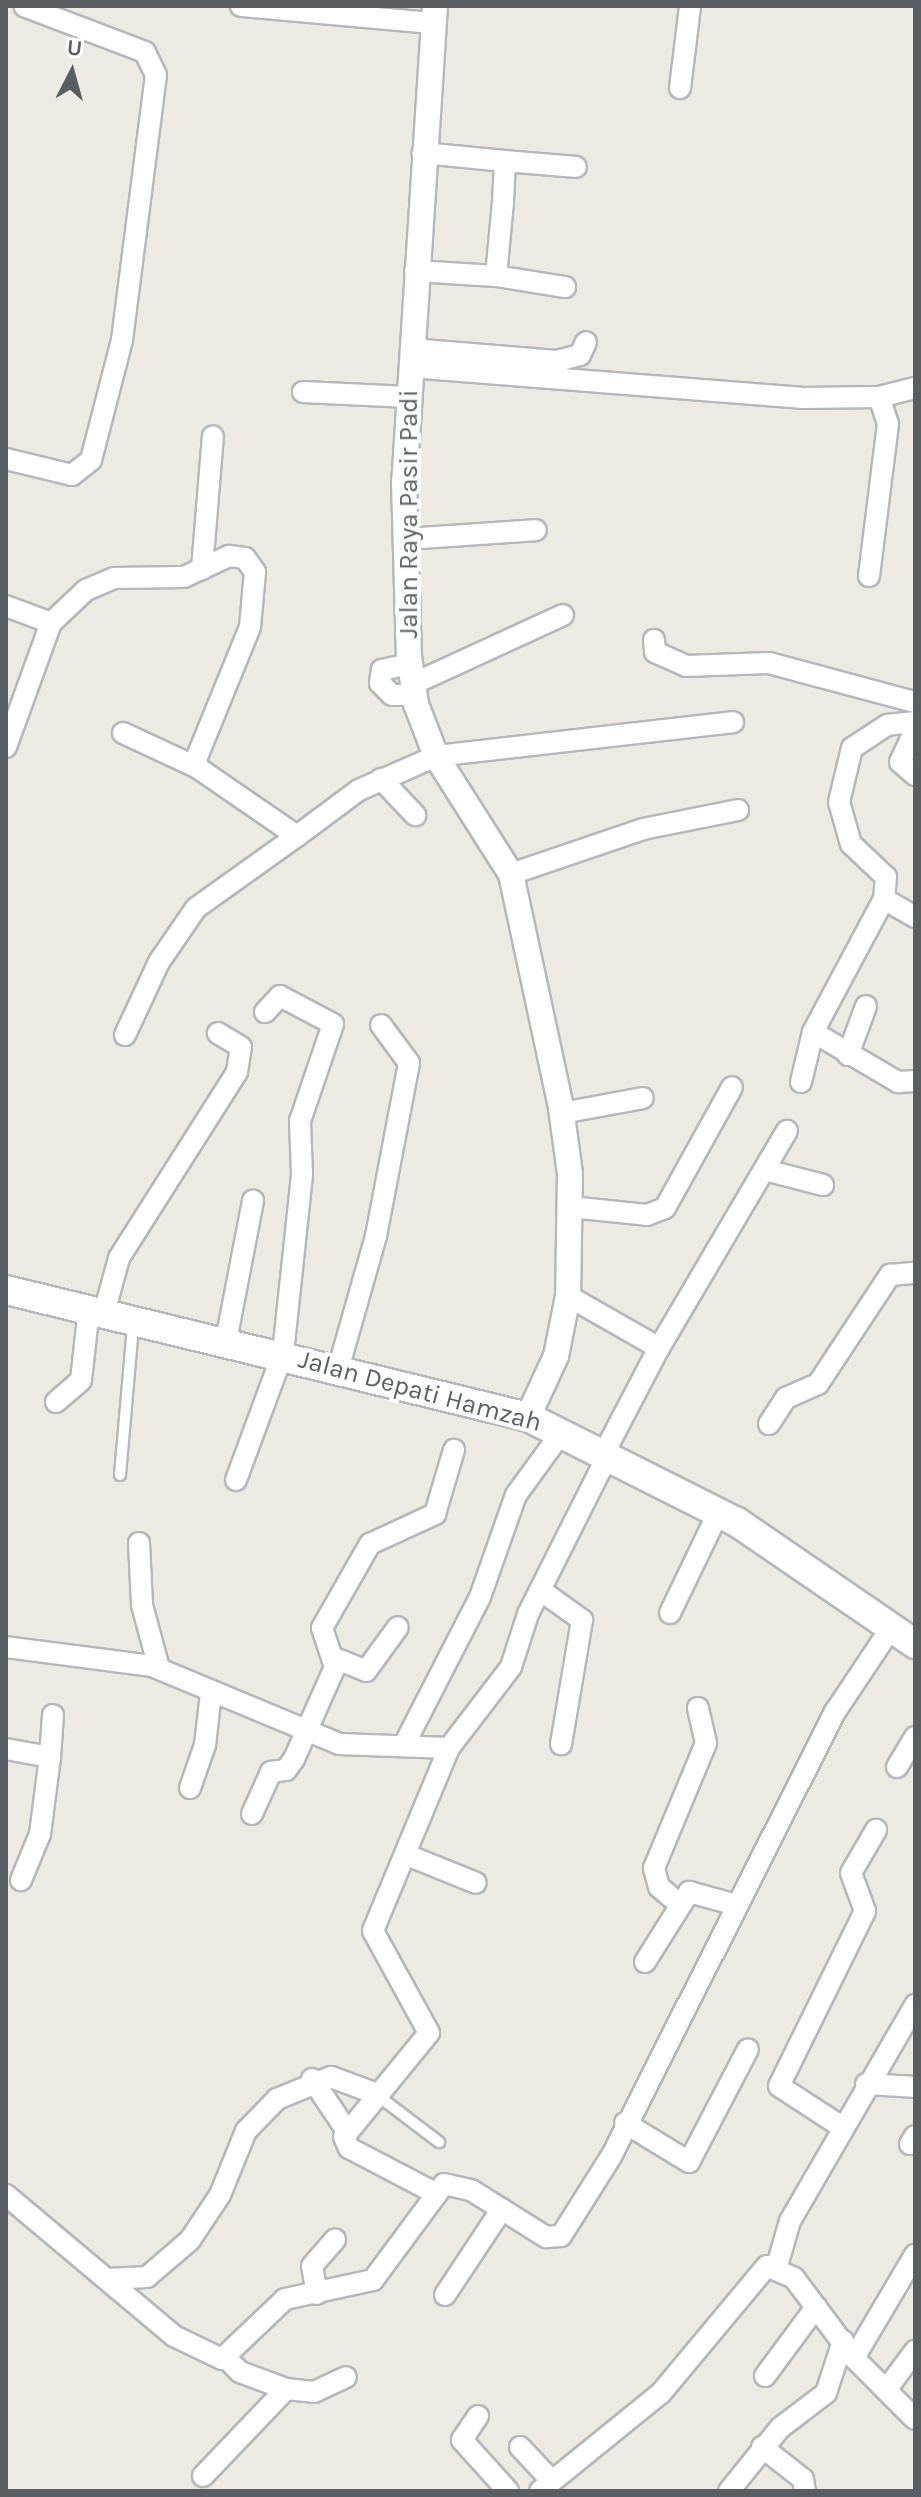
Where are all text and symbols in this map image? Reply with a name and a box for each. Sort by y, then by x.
north arrow [32,32,112,112]
text: U [66,34,83,62]
street label: Jalan Raya Pasir Padi [393,390,425,638]
street label: Jalan Depati Hamzah [295,1344,545,1438]

